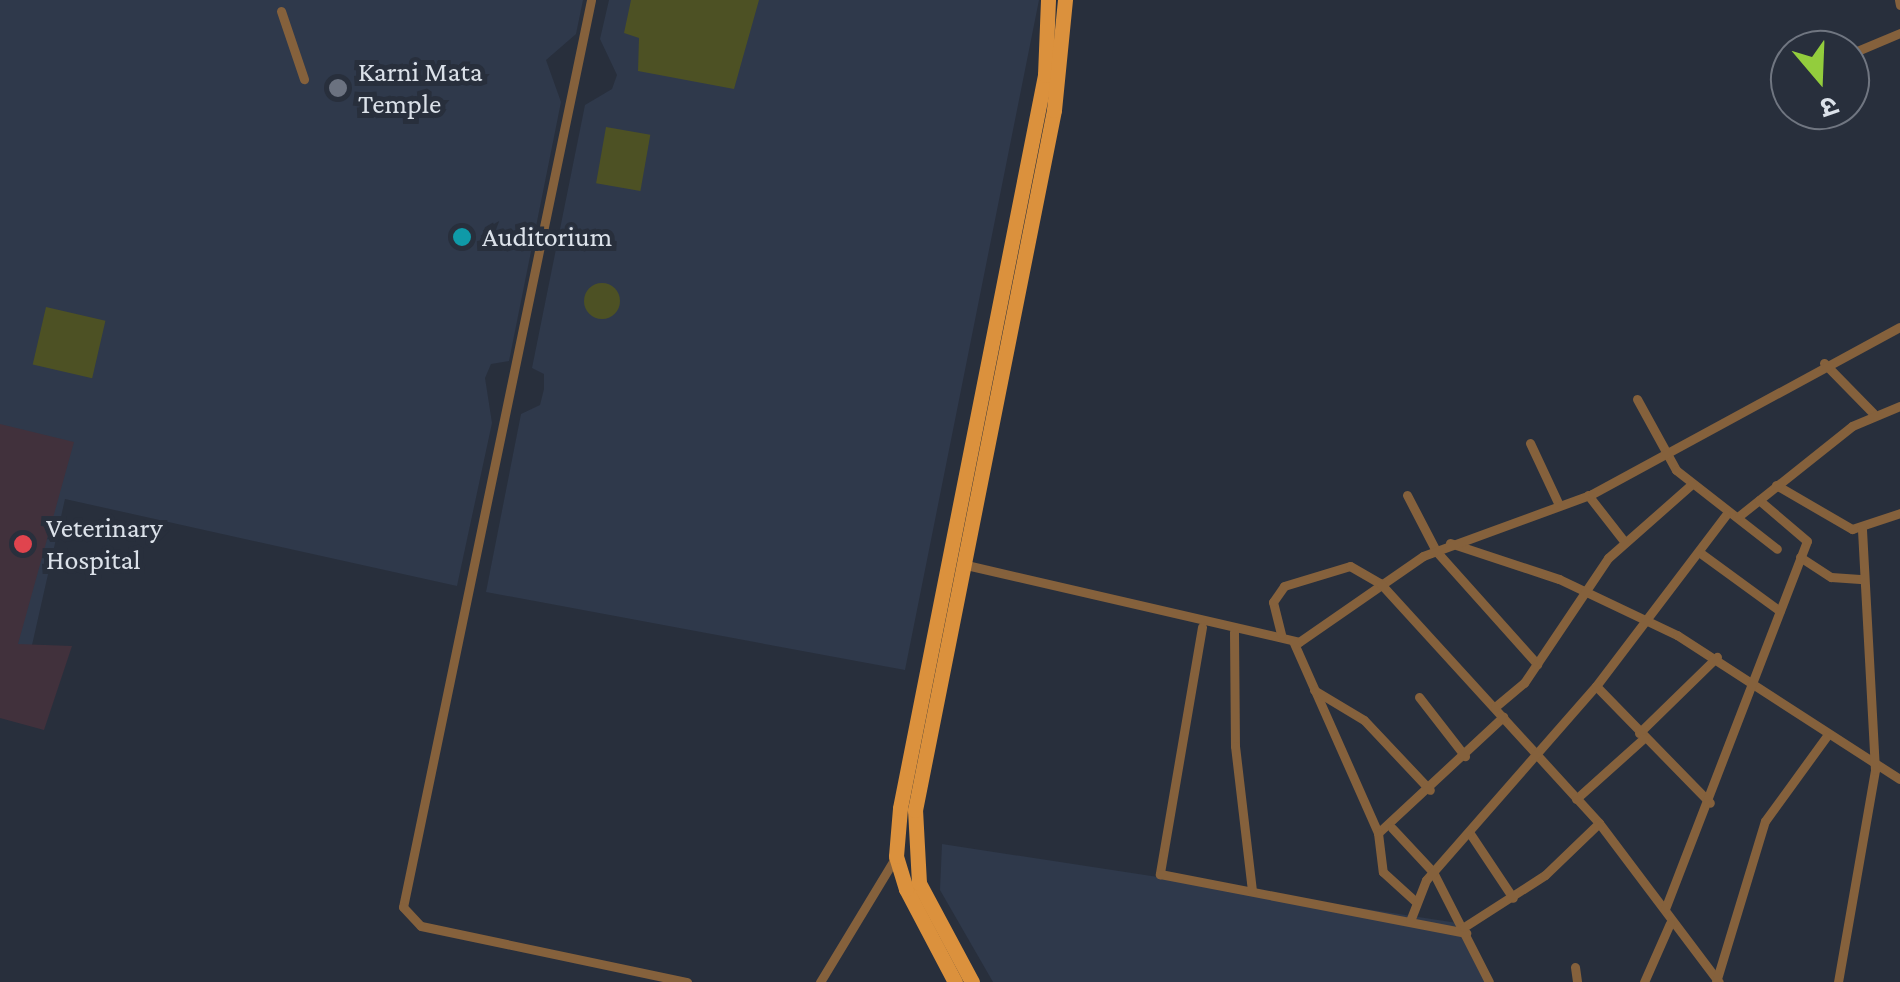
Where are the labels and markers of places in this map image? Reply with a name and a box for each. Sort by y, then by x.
place label: Karni Mata Temple [358,55,483,121]
marker: Karni Mata Temple [327,77,349,99]
place label: Auditorium [482,220,612,254]
marker: Auditorium [451,226,473,248]
place label: Veterinary Hospital [46,511,163,577]
marker: Veterinary Hospital [10,531,36,557]

